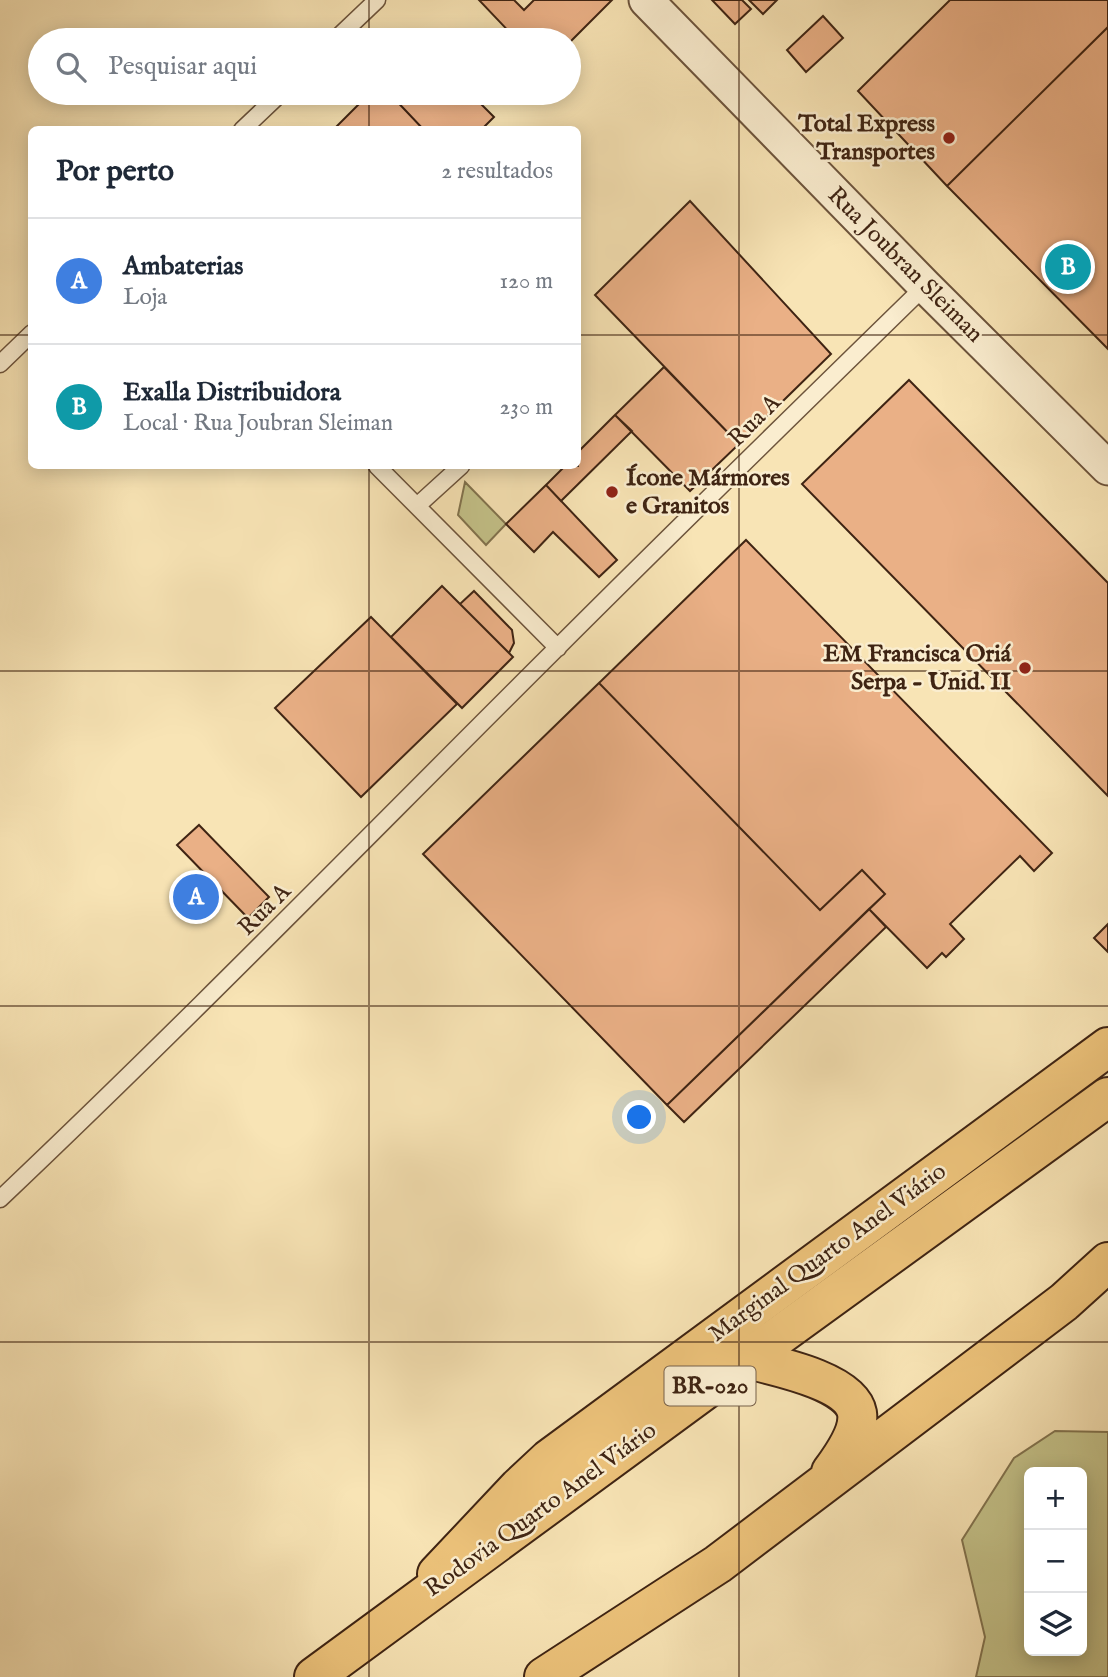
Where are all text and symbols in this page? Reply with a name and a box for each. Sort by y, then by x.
search box [28,28,581,105]
icon: search [52,48,90,86]
text: Pesquisar aqui [108,50,257,83]
place label: Total Express Transportes [797,109,936,168]
marker: Total Express Transportes [941,130,957,146]
text: Por perto [56,153,174,191]
text: 2 resultados [441,157,553,186]
street label: Rua Joubran Sleiman [820,180,990,350]
pin: B [1045,241,1091,293]
text: Ambaterias [123,250,243,283]
text: A [71,267,87,296]
text: 120 m [500,267,553,296]
text: Loja [123,283,167,312]
text: Exalla Distribuidora [123,376,341,409]
street label: Rua A [722,387,789,454]
text: B [71,393,87,422]
text: 230 m [500,393,553,422]
text: Local · Rua Joubran Sleiman [123,409,393,438]
place label: Ícone Mármores e Granitos [626,463,790,522]
marker: Ícone Mármores e Granitos [604,484,620,500]
place label: EM Francisca Oriá Serpa - Unid. II [823,639,1012,698]
marker: EM Francisca Oriá Serpa - Unid. II [1017,660,1033,676]
pin: A [173,871,219,923]
street label: Rua A [232,876,299,943]
your location [622,1100,656,1134]
street label: Marginal Quarto Anel Viário [703,1156,953,1350]
road number: BR-020 [664,1366,756,1406]
street label: Rodovia Quarto Anel Viário [419,1415,663,1605]
map controls [1024,1467,1087,1656]
button: + [1024,1467,1087,1530]
button: − [1024,1530,1087,1593]
button: layers [1024,1593,1087,1656]

